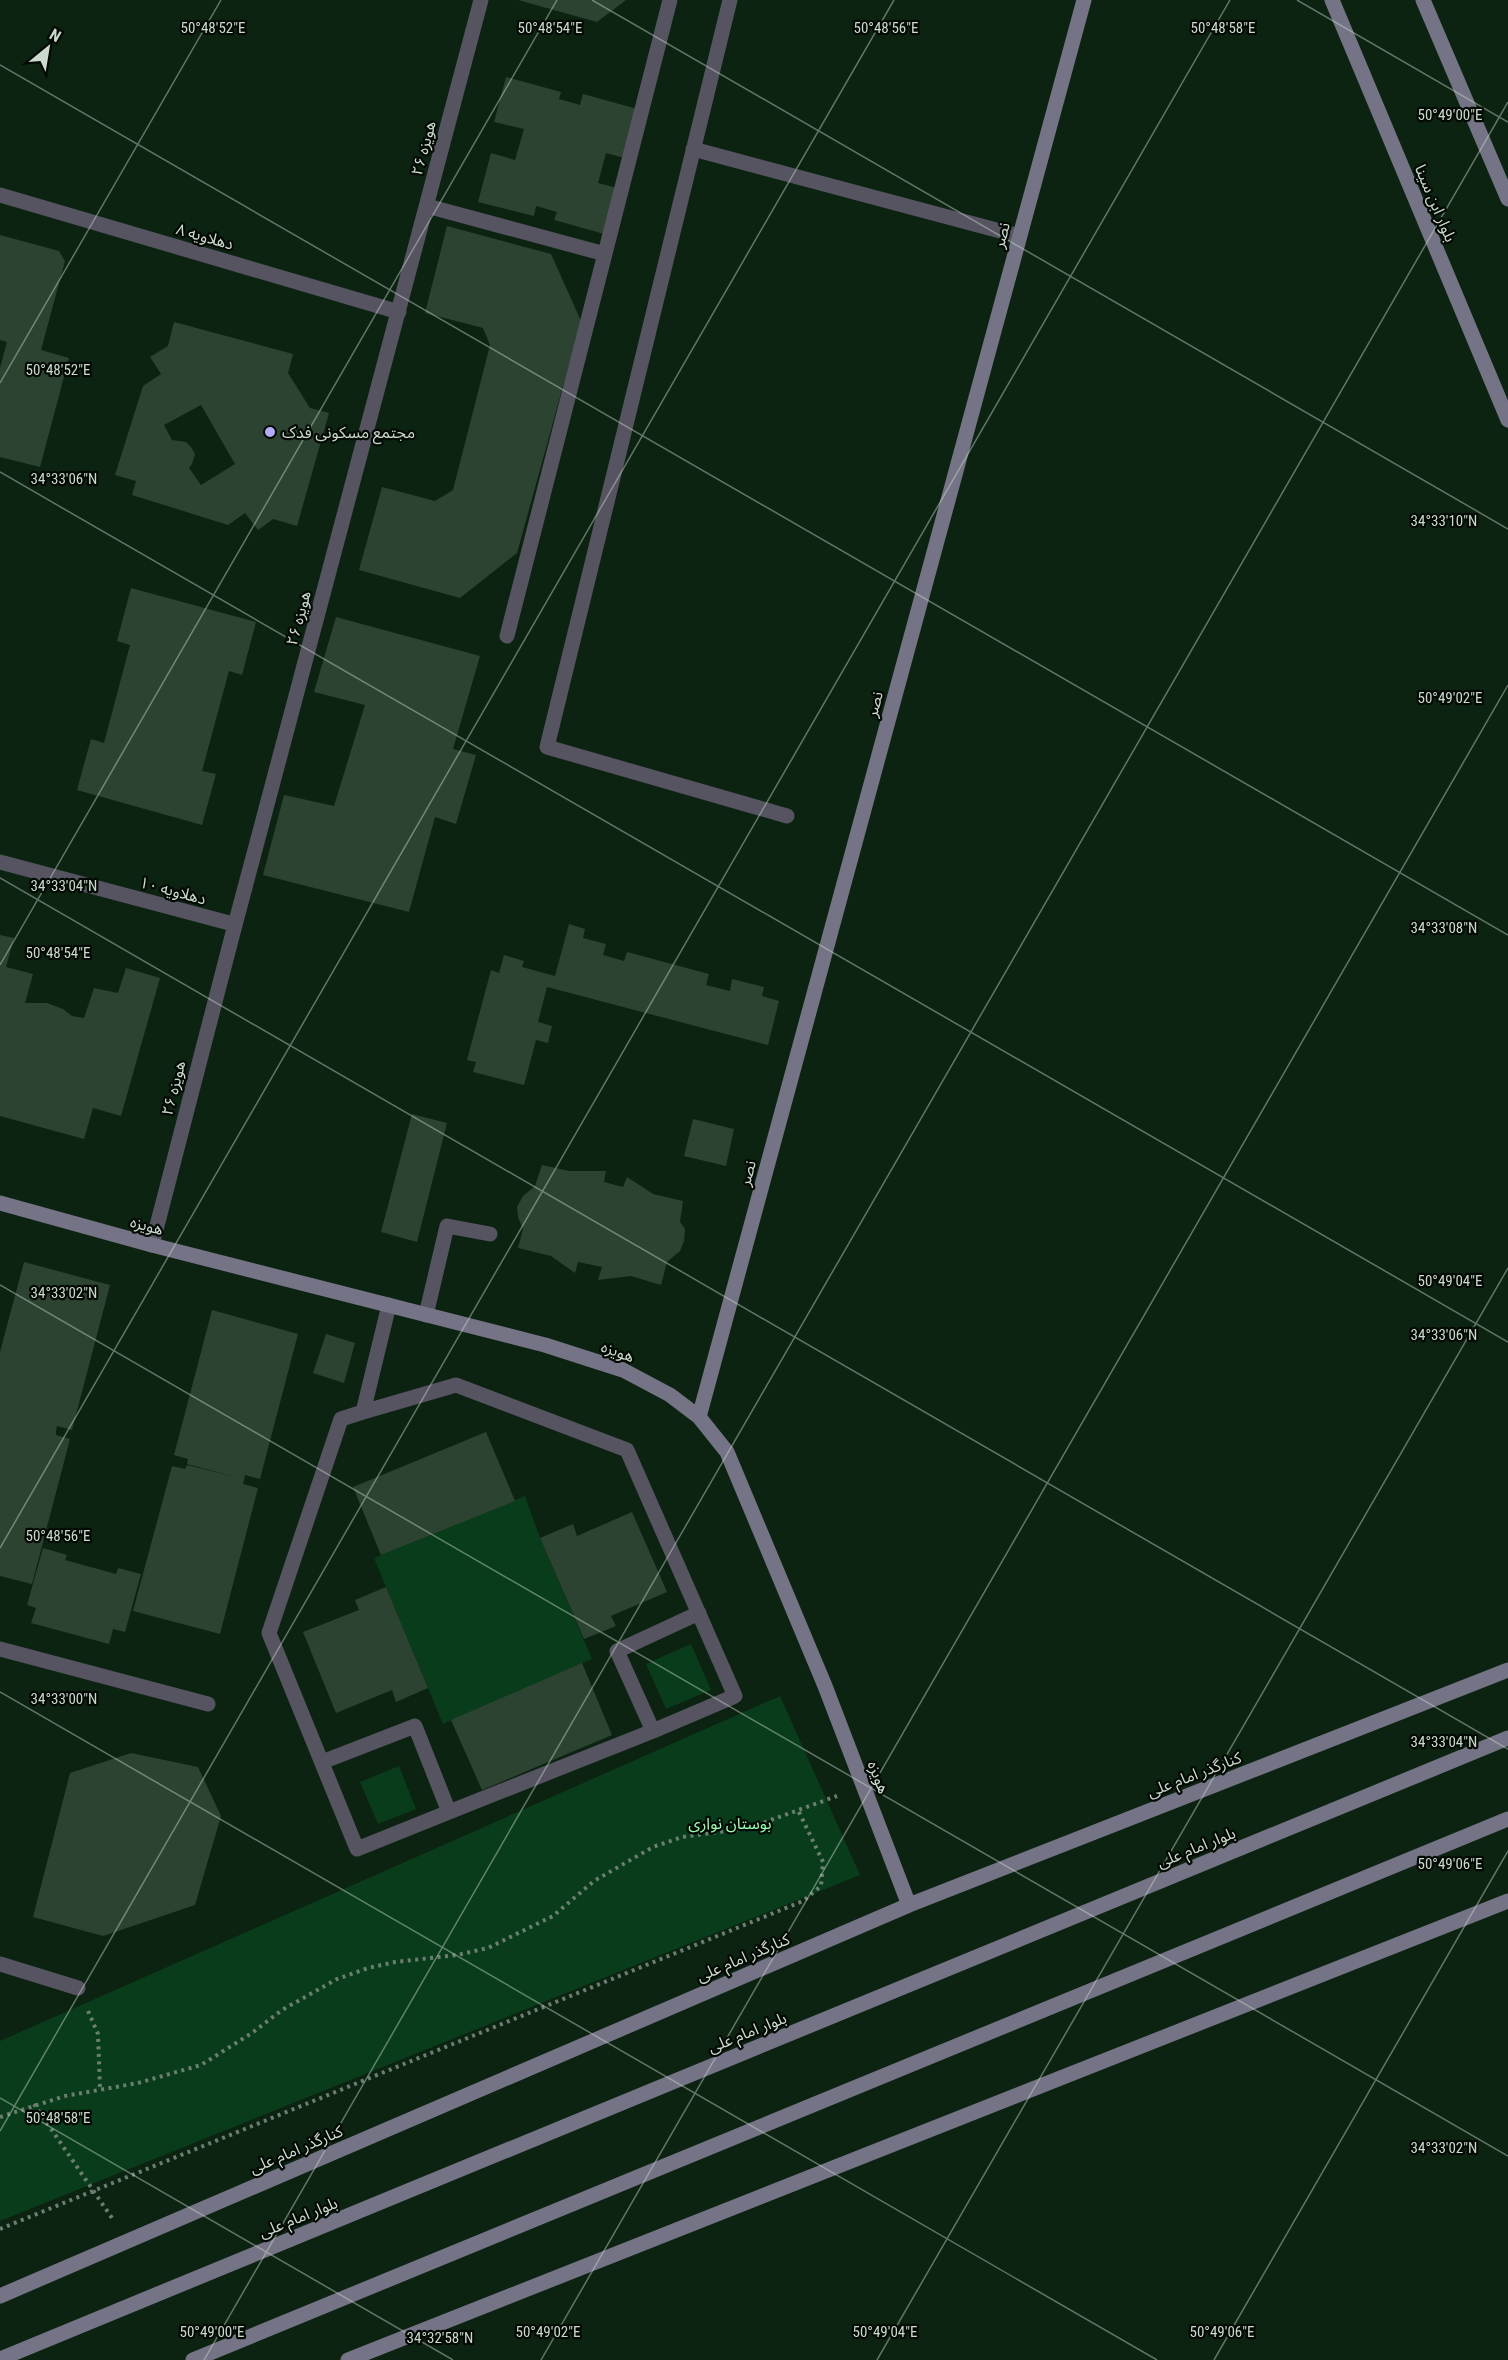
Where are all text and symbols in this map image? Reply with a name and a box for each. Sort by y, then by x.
north arrow [18,18,78,78]
text: 50°48'52"E [181,19,245,37]
text: 50°48'54"E [518,19,582,37]
text: 50°48'56"E [854,19,918,37]
text: 50°48'58"E [1191,19,1255,37]
text: N [46,25,64,46]
text: 50°49'00"E [1418,106,1482,124]
street label: هویزه ۲۶ [407,119,440,177]
street label: بلوار ابن سینا [1411,162,1460,245]
street label: دهلاویه ۸ [174,219,236,254]
street label: نصر [989,220,1014,251]
text: 50°48'52"E [26,361,90,379]
place label: مجتمع مسکونی فدک [282,423,415,445]
marker: مجتمع مسکونی فدک [263,425,277,439]
text: 34°33'06"N [31,470,97,488]
text: 34°33'10"N [1411,512,1477,530]
street label: هویزه ۲۶ [282,589,315,647]
street label: نصر [862,689,887,720]
text: 50°49'02"E [1418,689,1482,707]
street label: دهلاویه ۱۰ [138,872,208,908]
text: 34°33'04"N [31,877,97,895]
text: 34°33'08"N [1411,919,1477,937]
text: 50°48'54"E [26,944,90,962]
street label: هویزه ۲۶ [158,1059,189,1117]
street label: نصر [735,1158,760,1189]
street label: هویزه [128,1212,166,1239]
text: 50°49'04"E [1418,1272,1482,1290]
text: 34°33'02"N [31,1284,97,1302]
text: 34°33'06"N [1411,1326,1477,1344]
street label: هویزه [599,1337,637,1366]
text: 50°48'56"E [26,1527,90,1545]
text: 34°33'00"N [31,1690,97,1708]
text: 34°33'04"N [1411,1733,1477,1751]
street label: کنارگذر امام علی [1144,1748,1245,1804]
street label: هویزه [864,1758,893,1796]
park label: بوستان نواری [688,1814,772,1833]
street label: بلوار امام علی [1154,1823,1239,1875]
text: 50°49'06"E [1418,1855,1482,1873]
street label: کنارگذر امام علی [694,1929,794,1988]
street label: بلوار امام علی [705,2008,790,2060]
text: 50°48'58"E [26,2109,90,2127]
street label: کنارگذر امام علی [247,2121,347,2180]
text: 34°33'02"N [1411,2139,1477,2157]
street label: بلوار امام علی [256,2193,341,2245]
text: 50°49'00"E [180,2323,244,2341]
text: 50°49'02"E [516,2323,580,2341]
text: 50°49'04"E [853,2323,917,2341]
text: 50°49'06"E [1190,2323,1254,2341]
text: 34°32'58"N [407,2329,473,2347]

